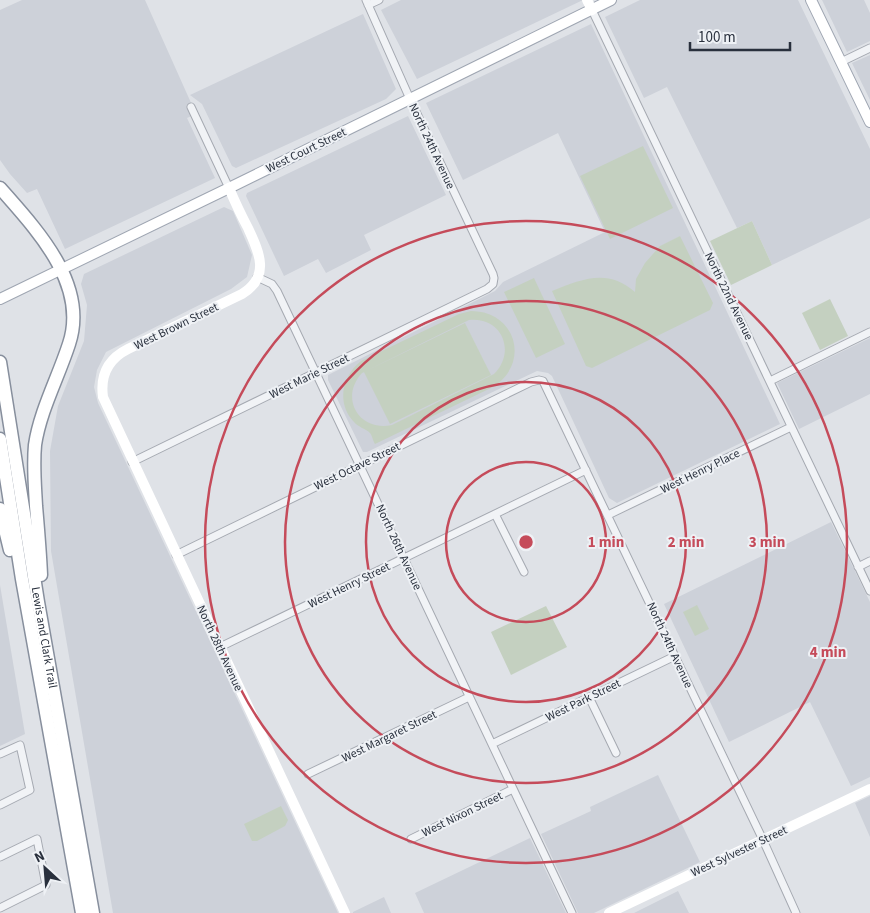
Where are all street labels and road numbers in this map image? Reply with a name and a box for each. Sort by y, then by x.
street label: North 24th Avenue [404,100,459,192]
street label: West Court Street [263,124,349,177]
street label: North 22nd Avenue [700,249,757,343]
street label: West Brown Street [131,299,221,354]
street label: West Marie Street [266,350,352,403]
street label: West Octave Street [311,438,403,495]
street label: West Henry Place [658,445,743,498]
street label: North 26th Avenue [371,501,426,593]
street label: West Henry Street [305,558,393,613]
street label: Lewis and Clark Trail [27,586,61,690]
street label: North 24th Avenue [642,599,697,691]
street label: North 28th Avenue [192,602,247,694]
street label: West Park Street [543,675,624,726]
street label: West Margaret Street [339,706,440,767]
street label: West Nixon Street [419,788,506,841]
street label: West Sylvester Street [688,822,790,881]

